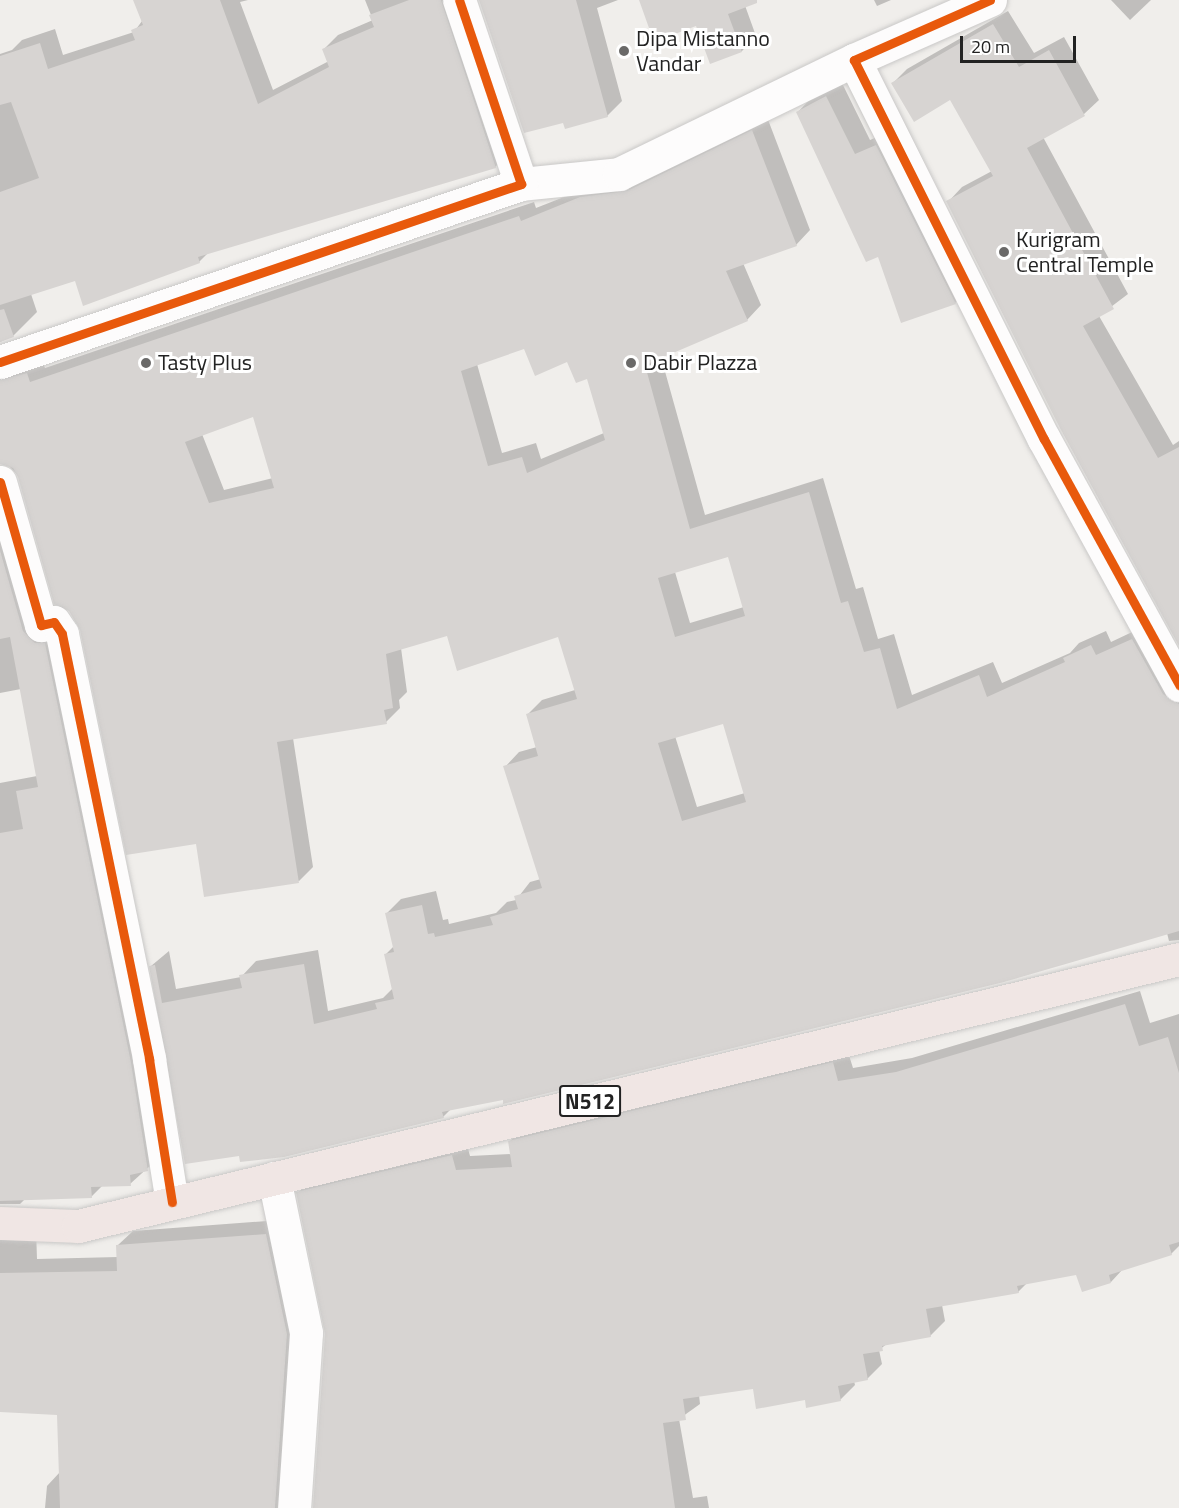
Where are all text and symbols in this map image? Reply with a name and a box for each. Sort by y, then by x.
scale bar [963,24,1078,62]
place label: Dipa Mistanno Vandar [636,25,770,76]
text: 20 m [971,33,1010,60]
marker: Dipa Mistanno Vandar [617,44,631,58]
place label: Kurigram Central Temple [1016,226,1154,278]
marker: Kurigram Central Temple [997,245,1011,259]
place label: Tasty Plus [158,350,252,376]
place label: Dabir Plazza [643,350,757,376]
marker: Tasty Plus [139,356,153,370]
marker: Dabir Plazza [624,356,638,370]
road number: N512 [558,1083,622,1119]

